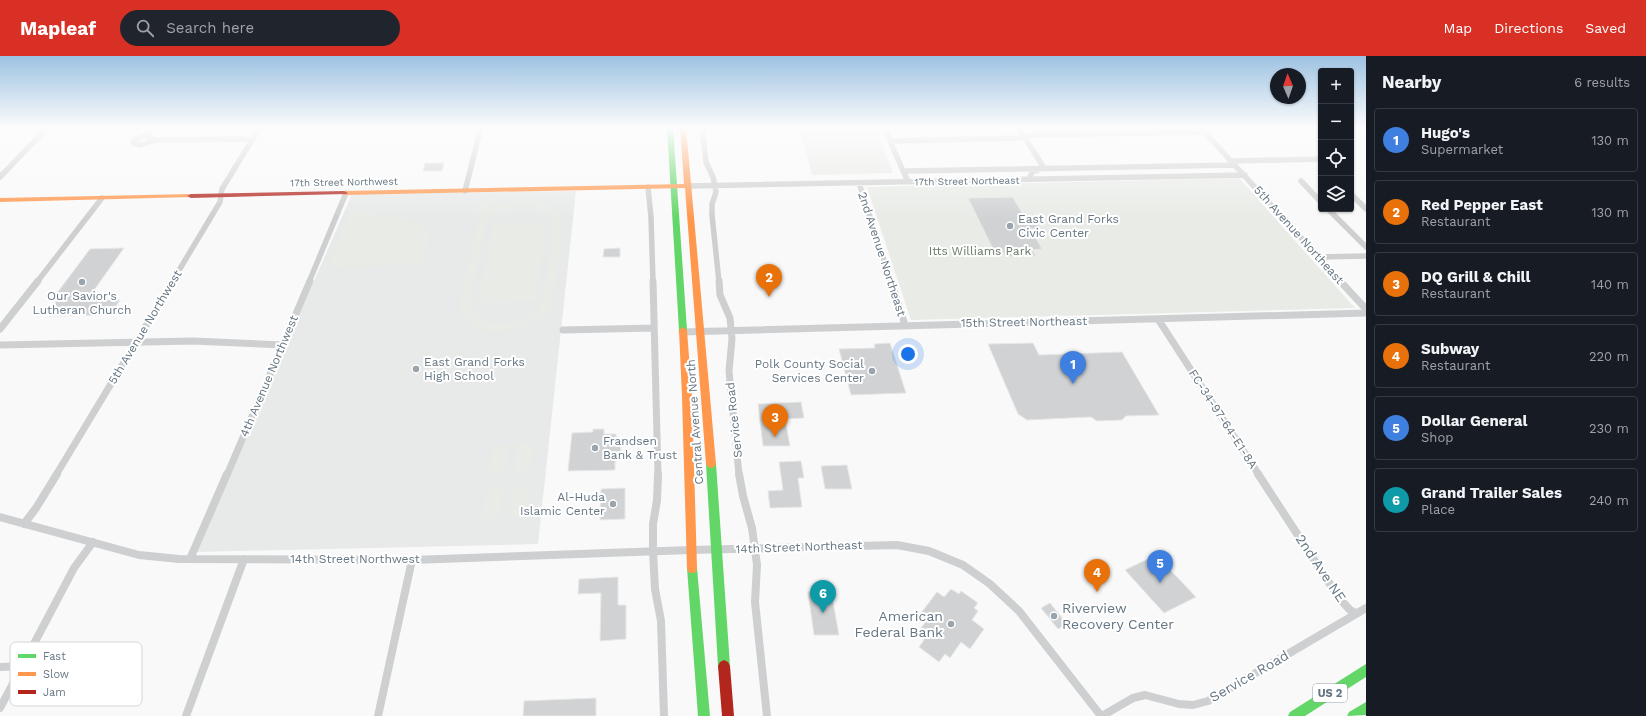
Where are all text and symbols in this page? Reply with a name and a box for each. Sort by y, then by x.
search box [120,10,400,46]
text: Mapleaf [20,17,96,40]
icon: search [134,17,156,39]
text: Search here [166,19,254,37]
text: Map [1444,20,1472,36]
text: Directions [1494,20,1563,36]
text: Saved [1585,20,1626,36]
north arrow [1270,68,1306,104]
map controls [1318,68,1354,212]
button: + [1318,68,1354,104]
text: Nearby [1382,72,1441,92]
text: 6 results [1574,75,1630,90]
button: − [1318,104,1354,140]
text: Hugo's [1421,124,1470,142]
text: 1 [1393,133,1399,148]
text: 130 m [1591,133,1629,148]
button: locate [1318,140,1354,176]
text: Supermarket [1421,142,1503,157]
street label: 17th Street Northeast [914,175,1020,187]
street label: 17th Street Northwest [290,176,399,188]
button: layers [1318,176,1354,212]
street label: 5th Avenue Northeast [1251,183,1347,287]
street label: 2nd Avenue Northeast [855,190,909,318]
text: Red Pepper East [1421,196,1543,214]
text: 2 [1392,205,1400,220]
text: 130 m [1591,205,1629,220]
place label: East Grand Forks Civic Center [1018,212,1119,240]
text: Restaurant [1421,214,1491,229]
marker: East Grand Forks Civic Center [1005,221,1015,231]
park label: Itts Williams Park [929,244,1032,258]
pin: 2 [756,264,782,297]
street label: 5th Avenue Northwest [105,267,185,387]
text: DQ Grill & Chill [1421,268,1530,286]
marker: Our Savior's Lutheran Church [77,277,87,287]
text: 3 [1392,277,1400,292]
text: 140 m [1591,277,1629,292]
text: Restaurant [1421,286,1491,301]
place label: Our Savior's Lutheran Church [33,289,131,317]
street label: 4th Avenue Northwest [237,313,301,439]
street label: 15th Street Northeast [961,314,1087,330]
text: Subway [1421,340,1479,358]
your location [898,344,918,364]
text: 4 [1392,349,1400,364]
text: 220 m [1589,349,1629,364]
pin: 1 [1060,351,1086,384]
place label: East Grand Forks High School [424,355,525,383]
place label: Polk County Social Services Center [755,357,864,385]
text: Restaurant [1421,358,1491,373]
street label: Central Avenue North [684,359,706,485]
marker: East Grand Forks High School [411,364,421,374]
marker: Polk County Social Services Center [867,366,877,376]
street label: FC-34-97-64-E1-8A [1186,367,1260,471]
street label: Service Road [723,381,745,459]
pin: 3 [762,404,788,437]
text: Dollar General [1421,412,1527,430]
text: 5 [1392,421,1400,436]
text: 230 m [1589,421,1629,436]
text: Shop [1421,430,1453,445]
place label: Frandsen Bank & Trust [603,434,677,462]
marker: Frandsen Bank & Trust [590,443,600,453]
text: Grand Trailer Sales [1421,484,1562,502]
place label: Al-Huda Islamic Center [520,490,605,518]
text: 6 [1392,493,1400,508]
text: 240 m [1589,493,1629,508]
marker: Al-Huda Islamic Center [608,499,618,509]
text: Place [1421,502,1455,517]
street label: 2nd Ave NE [1293,531,1349,605]
street label: 14th Street Northeast [735,538,863,556]
pin: 5 [1147,550,1173,583]
street label: 14th Street Northwest [290,552,420,566]
pin: 4 [1084,559,1110,592]
pin: 6 [810,580,836,613]
place label: Riverview Recovery Center [1062,600,1174,632]
place label: American Federal Bank [855,608,943,640]
marker: Riverview Recovery Center [1049,611,1059,621]
marker: American Federal Bank [946,619,956,629]
legend [10,642,142,706]
street label: Service Road [1207,647,1291,705]
text: Fast [43,650,66,663]
text: Slow [43,668,69,681]
road number: US 2 [1313,684,1347,702]
text: Jam [43,686,66,699]

